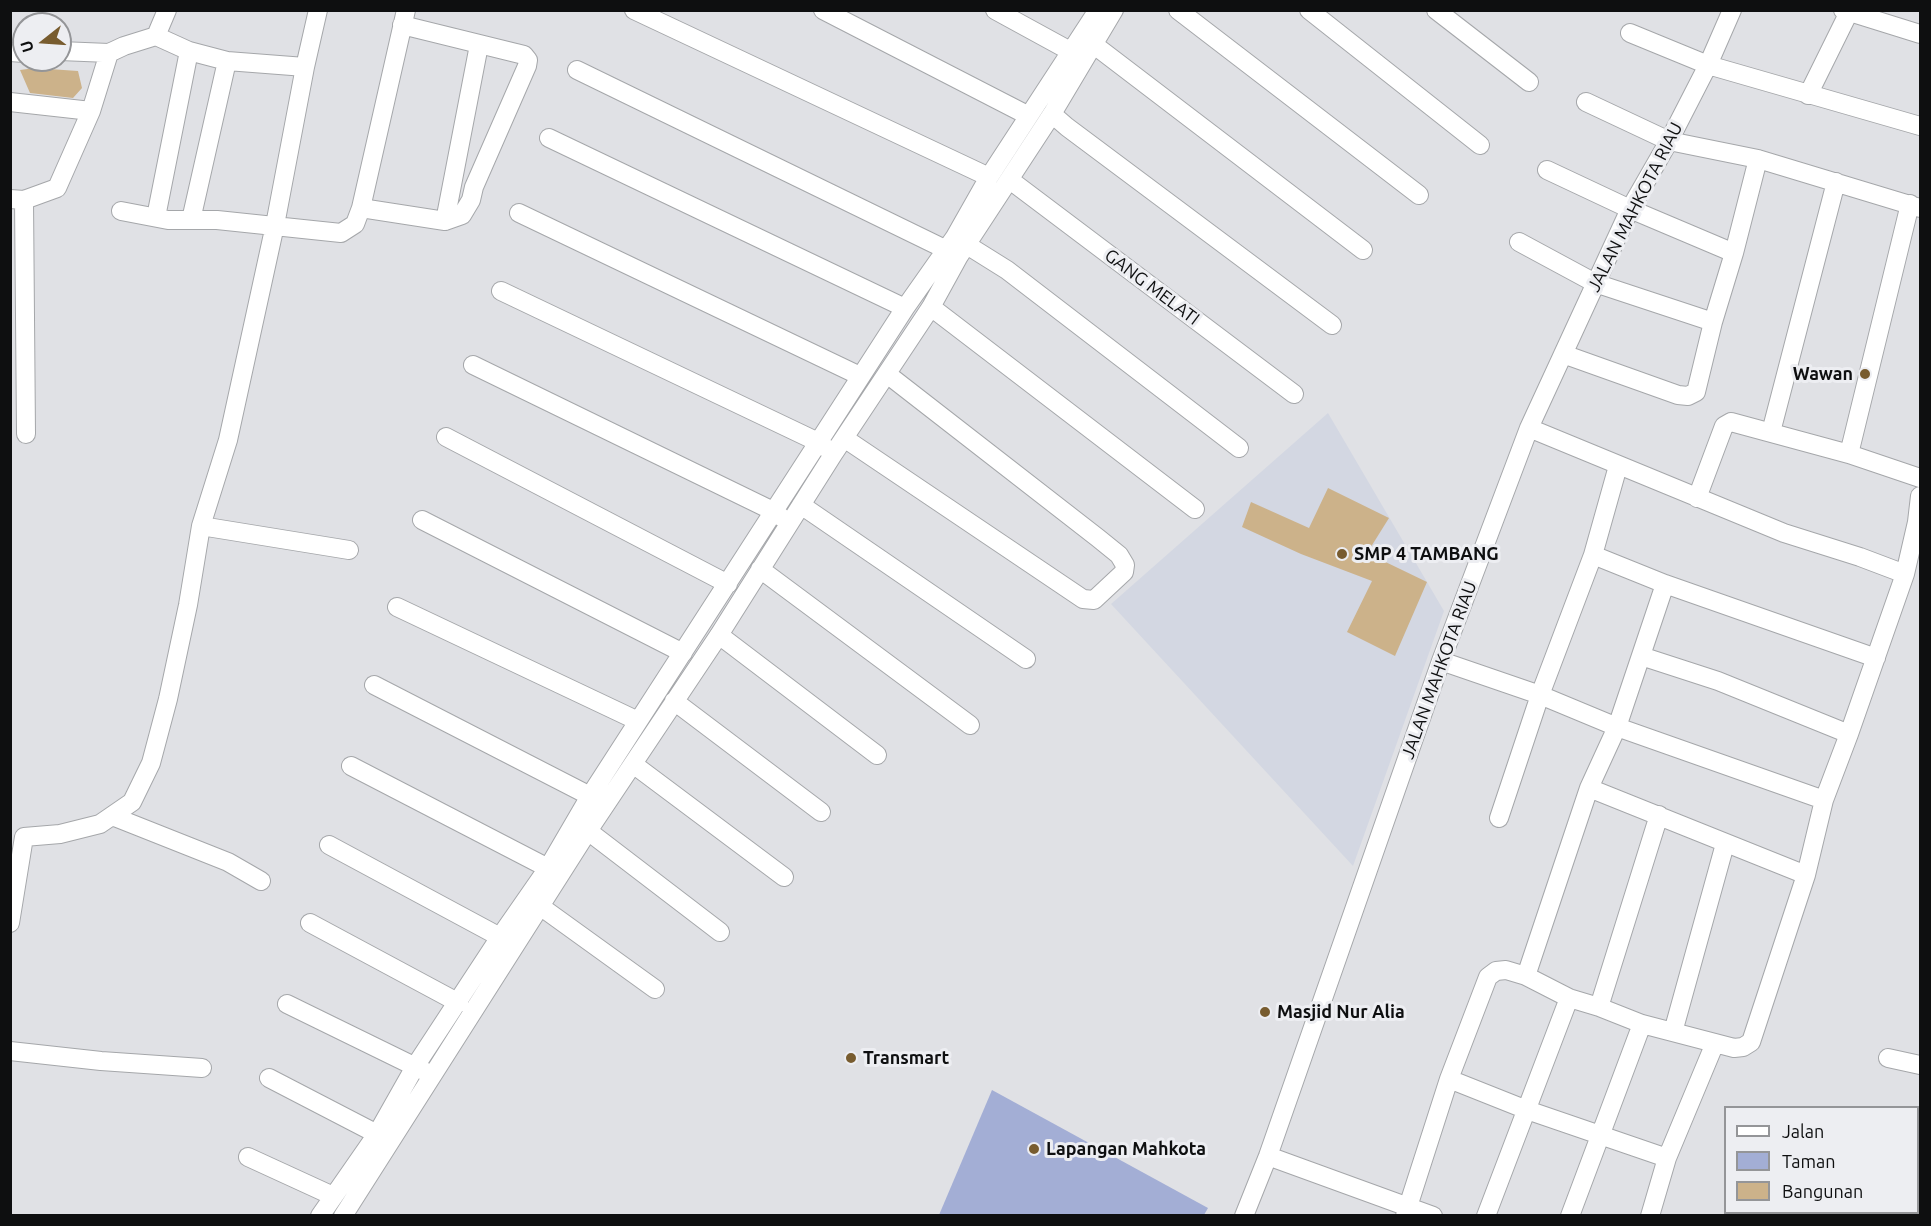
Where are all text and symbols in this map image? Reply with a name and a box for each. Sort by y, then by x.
north arrow [12,12,72,72]
text: U [16,39,37,55]
street label: JALAN MAHKOTA RIAU [1583,119,1687,295]
street label: GANG MELATI [1100,244,1204,330]
place label: Wawan [1793,363,1853,385]
marker: Wawan [1858,367,1872,381]
place label: SMP 4 TAMBANG [1354,543,1499,565]
marker: SMP 4 TAMBANG [1335,547,1349,561]
street label: JALAN MAHKOTA RIAU [1397,578,1481,762]
place label: Masjid Nur Alia [1277,1001,1405,1023]
marker: Masjid Nur Alia [1258,1005,1272,1019]
place label: Transmart [863,1047,949,1069]
marker: Transmart [844,1051,858,1065]
legend [1724,1106,1919,1214]
text: Jalan [1782,1121,1824,1141]
place label: Lapangan Mahkota [1046,1138,1206,1160]
marker: Lapangan Mahkota [1027,1142,1041,1156]
text: Taman [1782,1151,1836,1171]
text: Bangunan [1782,1181,1863,1201]

